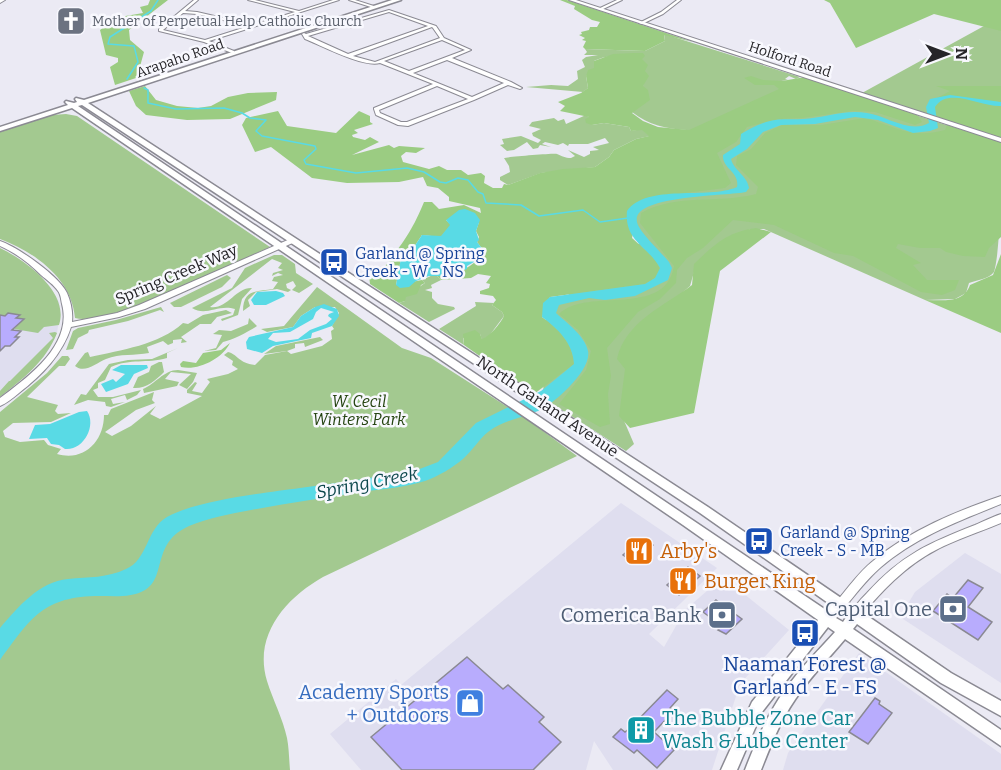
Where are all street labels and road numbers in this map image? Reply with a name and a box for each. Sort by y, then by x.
street label: Arapaho Road [134,36,226,81]
street label: Holford Road [746,38,833,81]
street label: Spring Creek Way [112,240,241,309]
street label: North Garland Avenue [473,352,622,461]

